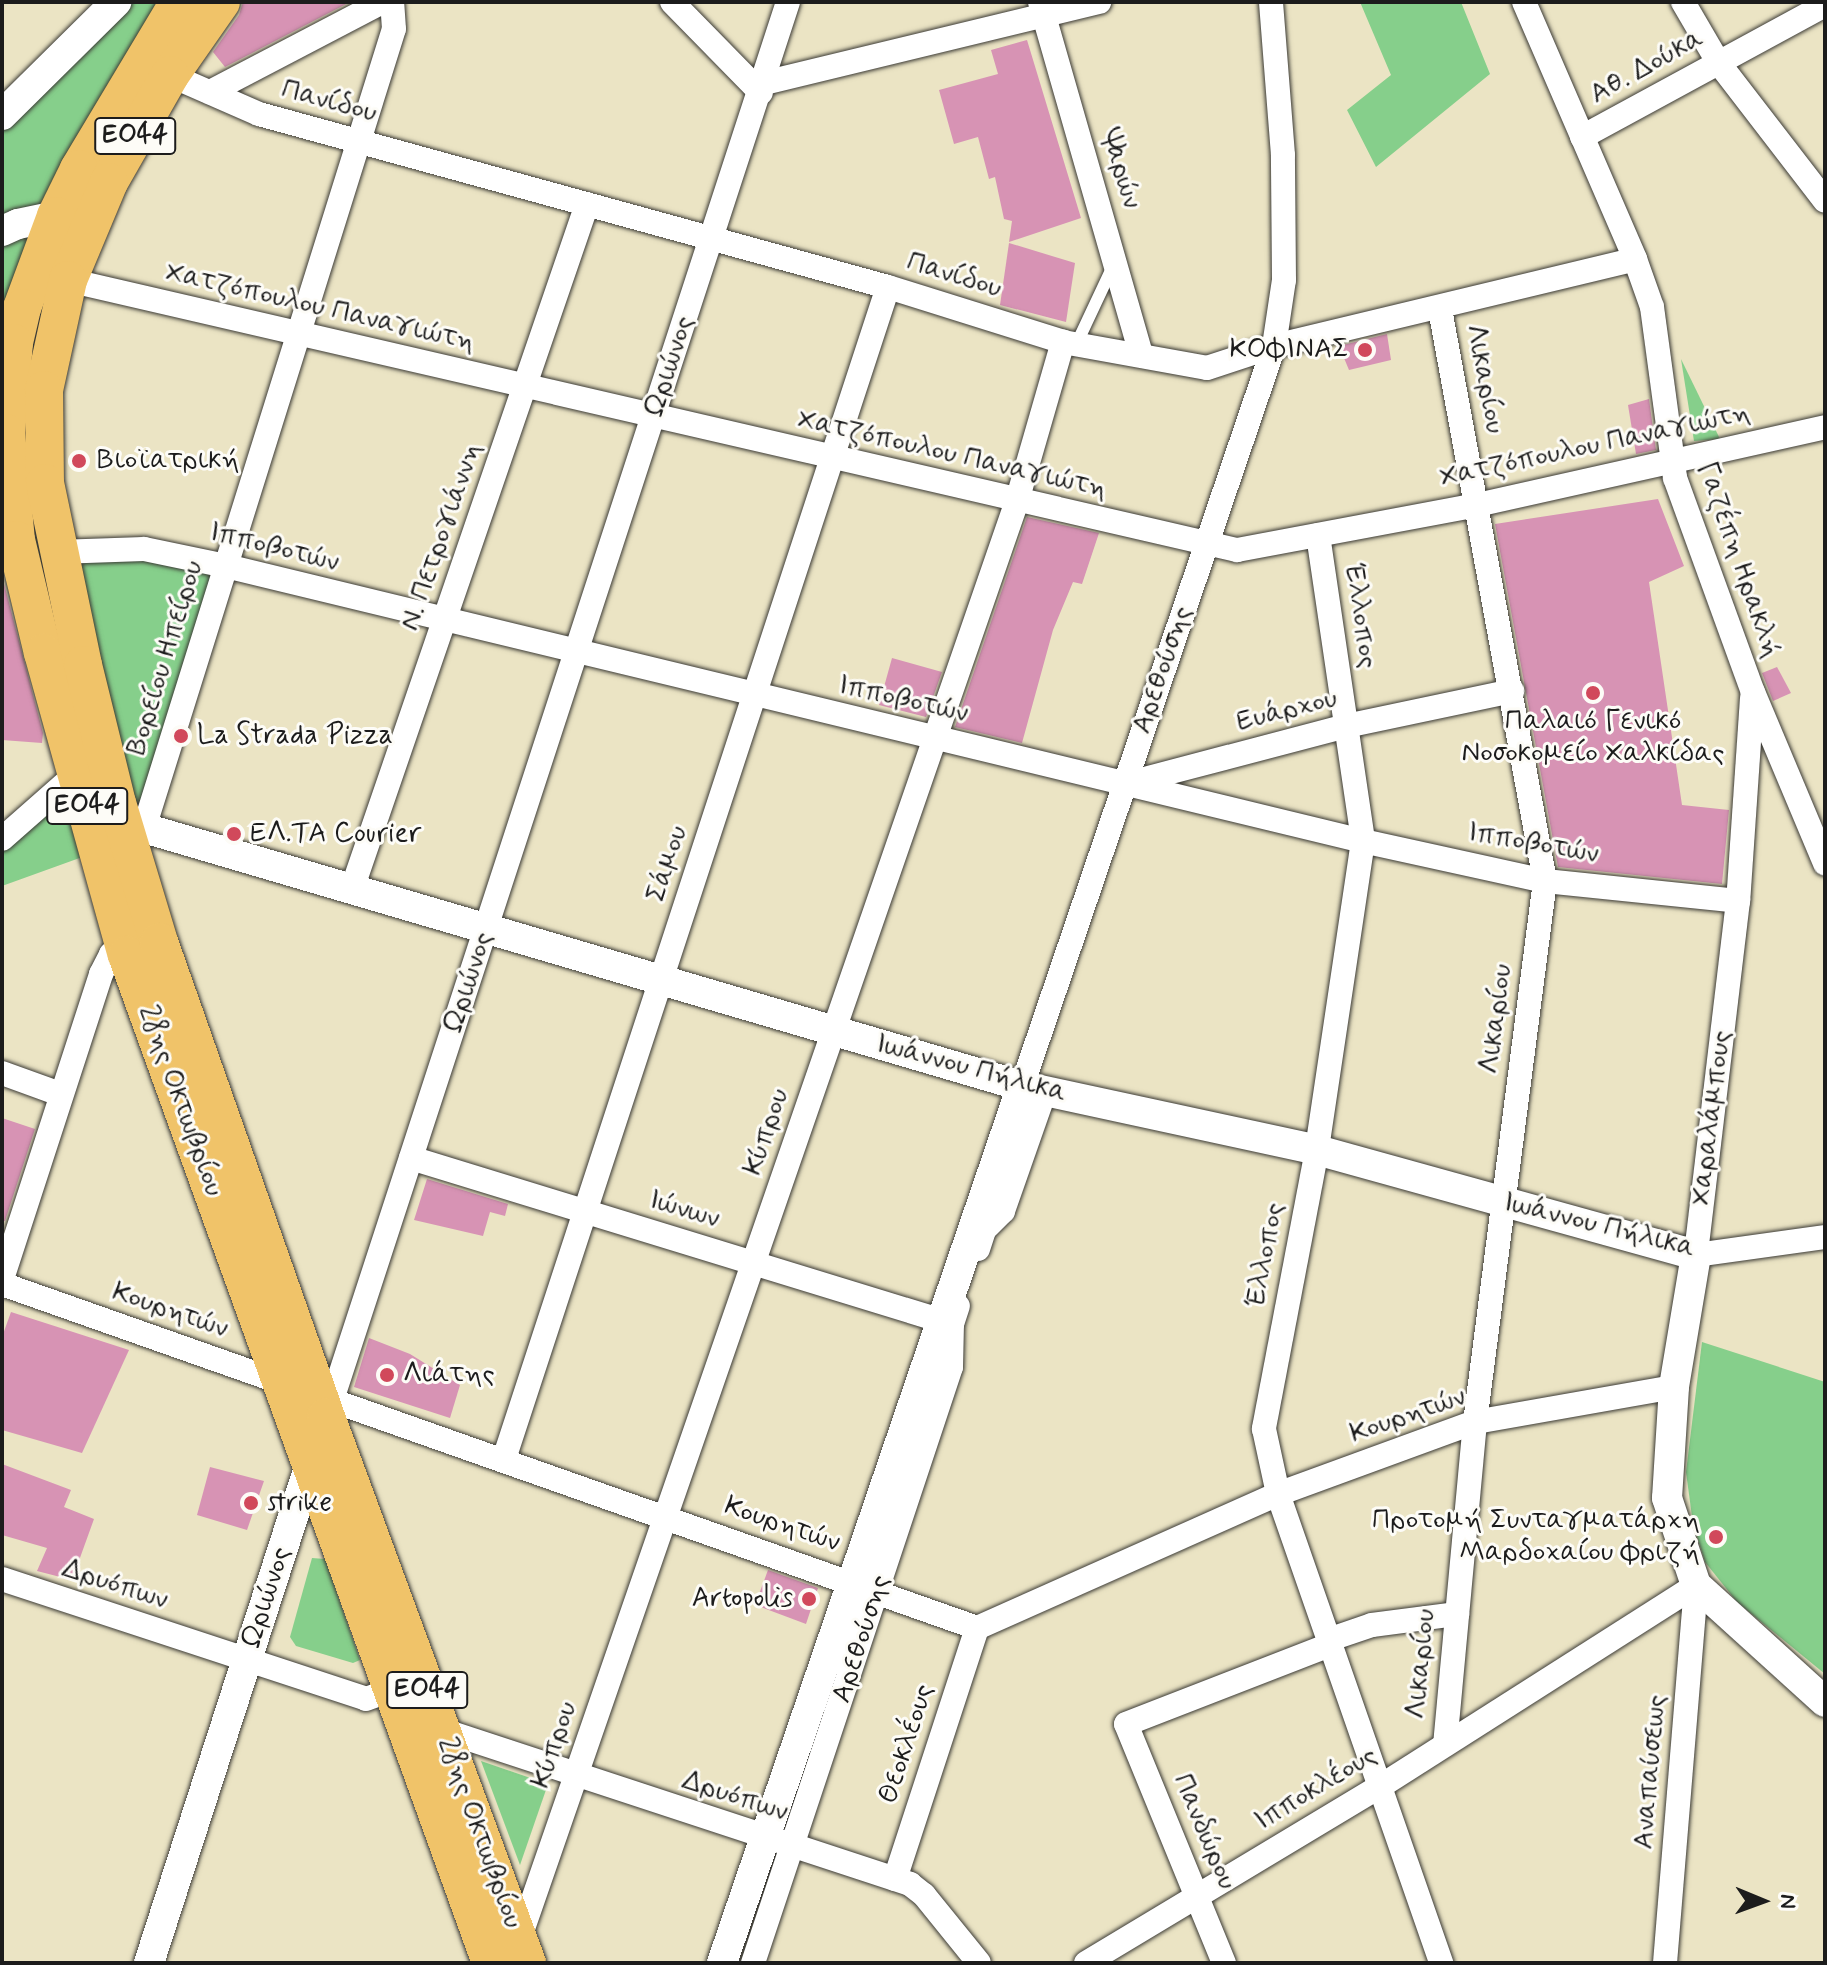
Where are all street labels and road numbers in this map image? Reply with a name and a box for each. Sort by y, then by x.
street label: Αθ. Δούκα [1584,22,1710,112]
street label: Πανίδου [278,73,380,131]
road number: ΕΟ44 [93,114,177,158]
street label: Ψαρών [1092,125,1148,213]
street label: Πανίδου [903,246,1005,306]
street label: Χατζόπουλου Παναγιώτη [162,256,478,360]
street label: Ωριώνος [638,312,702,422]
street label: Λικαρίου [1457,321,1511,437]
street label: Χατζόπουλου Παναγιώτη [1437,397,1753,495]
street label: Χατζόπουλου Παναγιώτη [794,403,1110,507]
street label: Ν. Πετρογιάννη [394,439,490,635]
street label: Γαζέπη Ηρακλή [1689,458,1787,662]
street label: Ιπποβοτών [206,516,342,580]
street label: Βορείου Ηπείρου [120,557,212,759]
street label: Έλλοπος [1336,561,1384,671]
street label: Αρεθούσης [1126,602,1200,738]
street label: Ιπποβοτών [835,669,971,731]
street label: Ευάρχου [1233,682,1341,740]
road number: ΕΟ44 [45,784,129,828]
street label: Ιπποβοτών [1465,816,1601,872]
street label: Σάμου [640,822,696,906]
street label: Ωριώνος [437,928,501,1038]
street label: Λικαρίου [1474,962,1520,1076]
street label: 28ης Οκτωβρίου [130,1001,230,1201]
street label: Ιωάννου Πήλικα [872,1027,1070,1111]
street label: Χαραλάμπους [1685,1029,1739,1207]
street label: Κύπρου [737,1084,797,1180]
street label: Ιώνων [645,1183,723,1237]
street label: Ιωάννου Πήλικα [1500,1186,1698,1266]
street label: Έλλοπος [1239,1200,1293,1310]
street label: Κουρητών [108,1276,232,1346]
street label: Κουρητών [1346,1381,1470,1451]
street label: Κουρητών [720,1490,844,1560]
street label: Ωριώνος [235,1543,299,1653]
street label: Δρυόπων [58,1552,172,1618]
street label: Αρεθούσης [826,1571,898,1707]
street label: Λικαρίου [1400,1607,1444,1721]
road number: ΕΟ44 [385,1668,469,1712]
street label: Θεοκλέους [872,1680,942,1808]
street label: Αναπαύσεως [1628,1693,1674,1851]
street label: Κύπρου [525,1697,585,1793]
street label: 28ης Οκτωβρίου [429,1733,529,1933]
street label: Ιπποκλέους [1249,1739,1383,1839]
street label: Δρυόπων [678,1764,792,1830]
street label: Πανδώρου [1165,1769,1243,1895]

